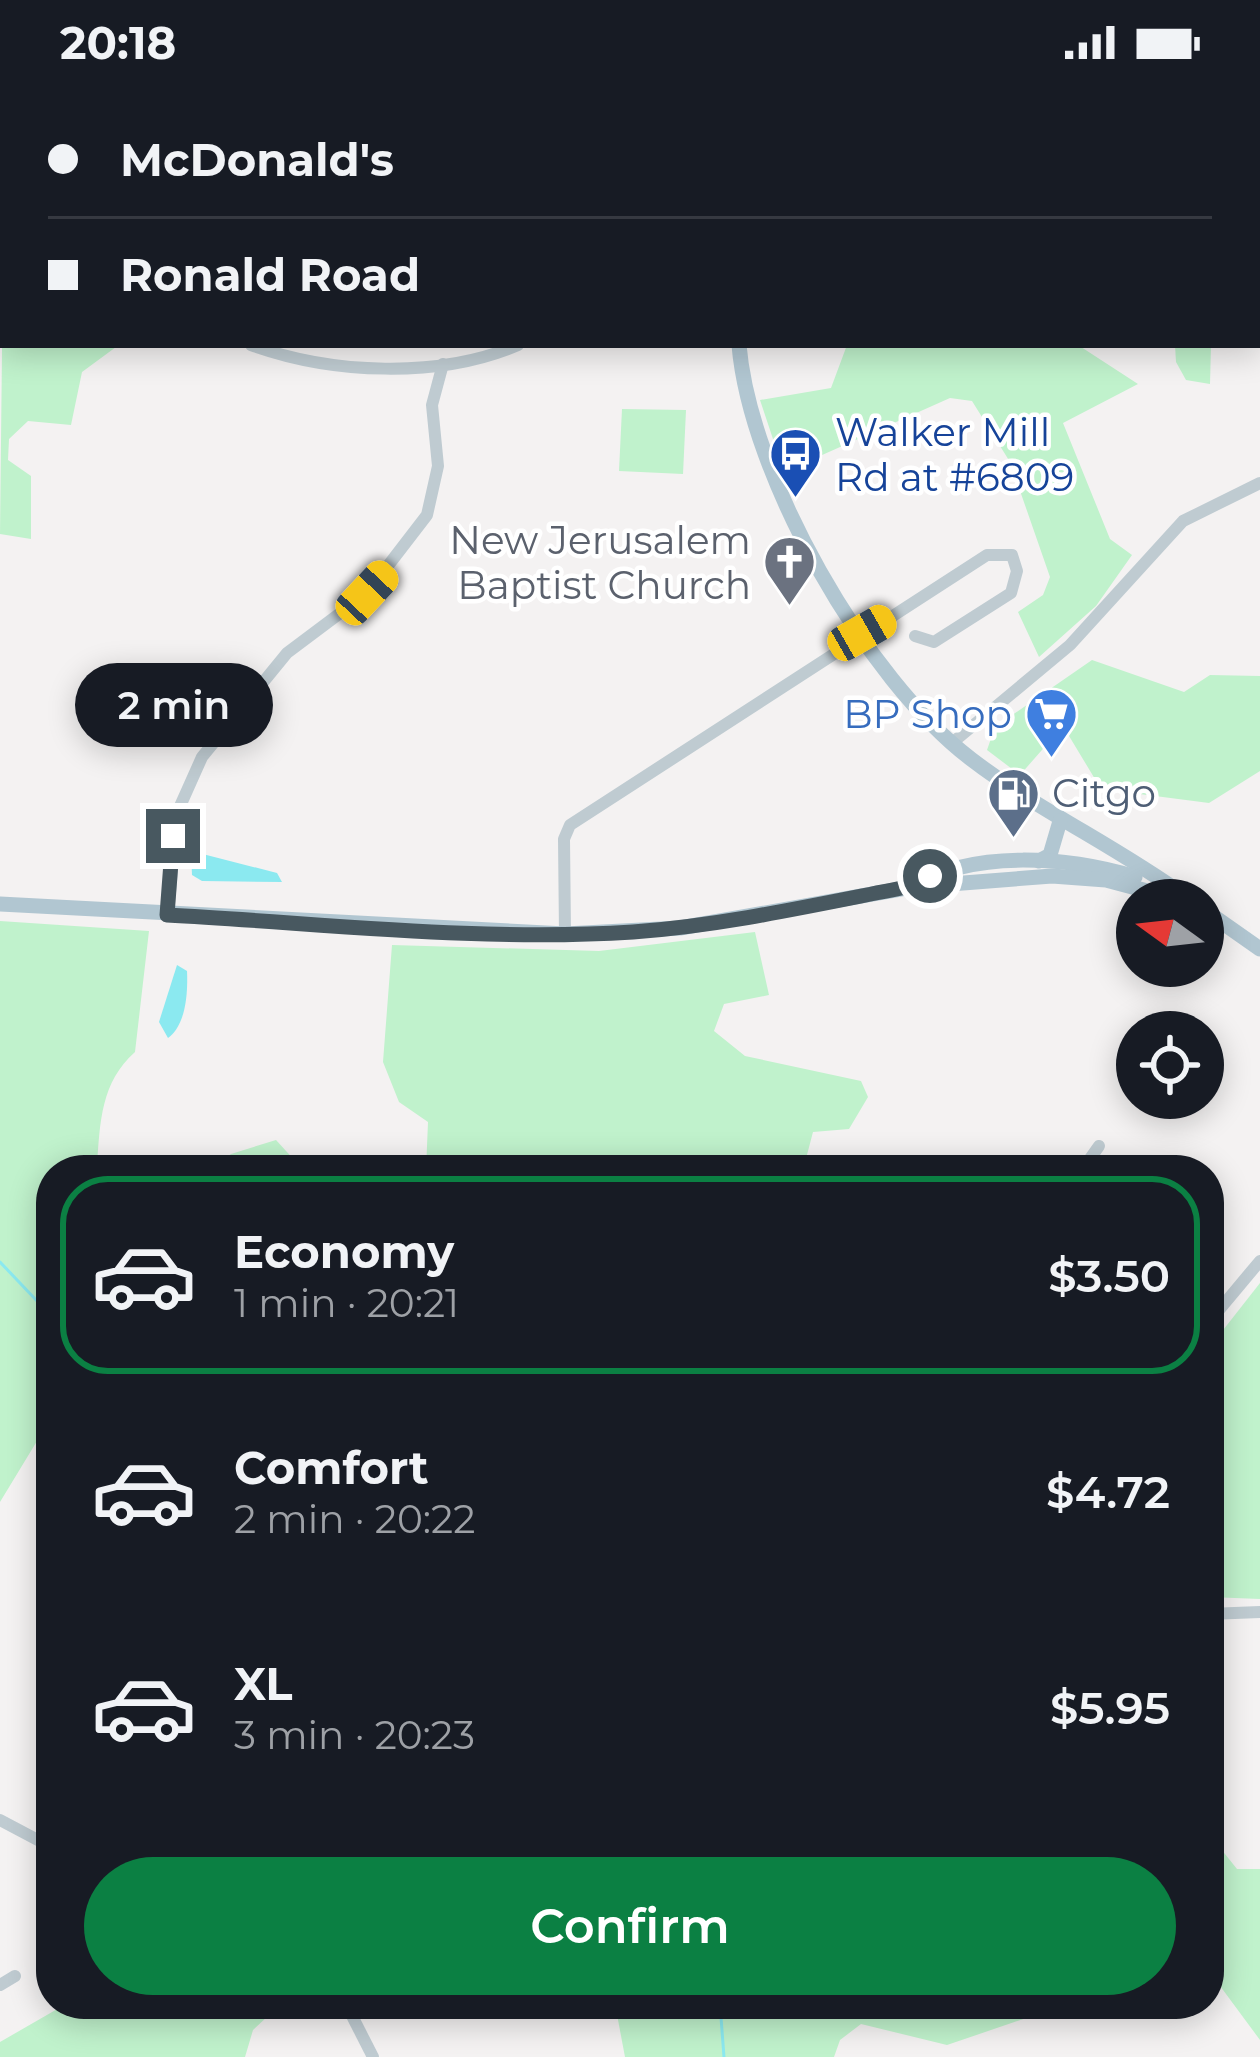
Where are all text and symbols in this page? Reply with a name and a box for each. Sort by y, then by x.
text: 20:18 [60,15,176,70]
text: McDonald's [120,132,394,187]
text: Ronald Road [120,247,420,302]
place label: Walker Mill Rd at #6809 [835,408,1074,501]
bus stop icon: Walker Mill Rd at #6809 [768,426,824,500]
place label: New Jerusalem Baptist Church [449,516,751,609]
church icon: New Jerusalem Baptist Church [762,534,818,608]
car [329,554,405,632]
car [822,599,902,667]
callout: 2 min [74,662,272,746]
text: 2 min [118,681,230,729]
supermarket icon: BP Shop [1023,686,1079,760]
place label: BP Shop [843,690,1012,738]
fuel station icon: Citgo [985,765,1041,839]
place label: Citgo [1052,769,1156,817]
route end [146,809,200,863]
route start [903,849,957,903]
north arrow [1116,879,1224,987]
map controls [1116,879,1224,1119]
button: locate [1116,1011,1224,1119]
icon: car [90,1221,198,1329]
text: Economy [234,1224,454,1279]
text: $3.50 [1048,1248,1170,1303]
text: 1 min · 20:21 [234,1279,459,1327]
icon: car [90,1437,198,1545]
text: Comfort [234,1440,429,1495]
text: $4.72 [1046,1464,1170,1519]
text: 2 min · 20:22 [234,1495,475,1543]
icon: car [90,1653,198,1761]
text: XL [234,1656,292,1711]
text: $5.95 [1050,1680,1170,1735]
text: 3 min · 20:23 [234,1711,475,1759]
button: Confirm [84,1857,1176,1995]

